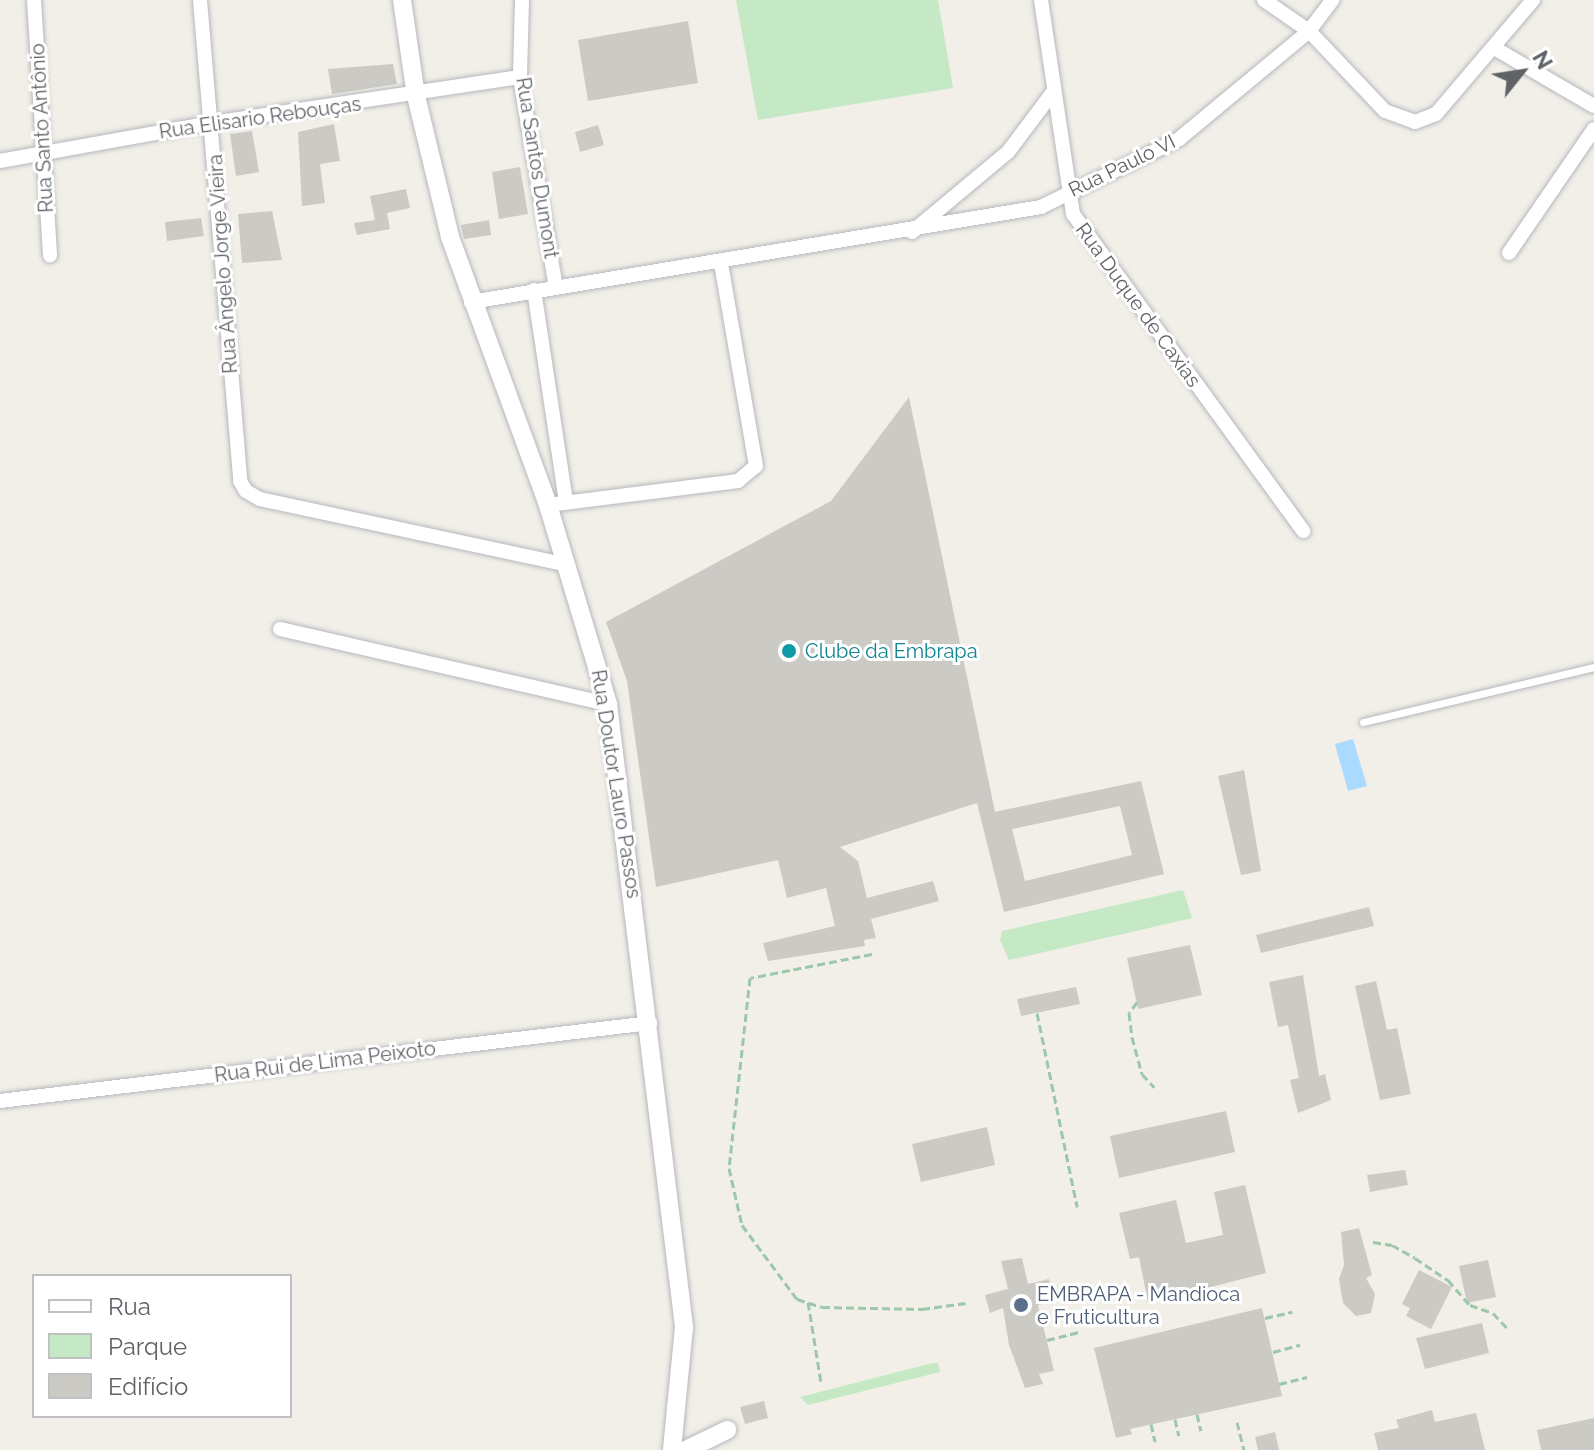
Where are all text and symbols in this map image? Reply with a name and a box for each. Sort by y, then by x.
north arrow [1482,32,1562,112]
street label: Rua Santo Antônio [26,42,58,214]
text: N [1527,46,1558,74]
street label: Rua Santos Dumont [511,76,563,260]
street label: Rua Elisario Rebouças [157,92,363,144]
street label: Rua Paulo VI [1064,130,1180,202]
street label: Rua Ângelo Jorge Vieira [203,153,243,375]
street label: Rua Duque de Caxias [1070,218,1206,392]
place label: Clube da Embrapa [805,639,978,663]
marker: Clube da Embrapa [780,642,798,660]
street label: Rua Doutor Lauro Passos [586,668,646,900]
street label: Rua Rui de Lima Peixoto [213,1037,437,1087]
legend [32,1274,292,1418]
place label: EMBRAPA - Mandioca e Fruticultura [1037,1282,1241,1329]
text: Rua [108,1292,151,1321]
marker: EMBRAPA - Mandioca e Fruticultura [1012,1296,1030,1314]
text: Parque [108,1332,187,1361]
text: Edifício [108,1372,188,1401]

